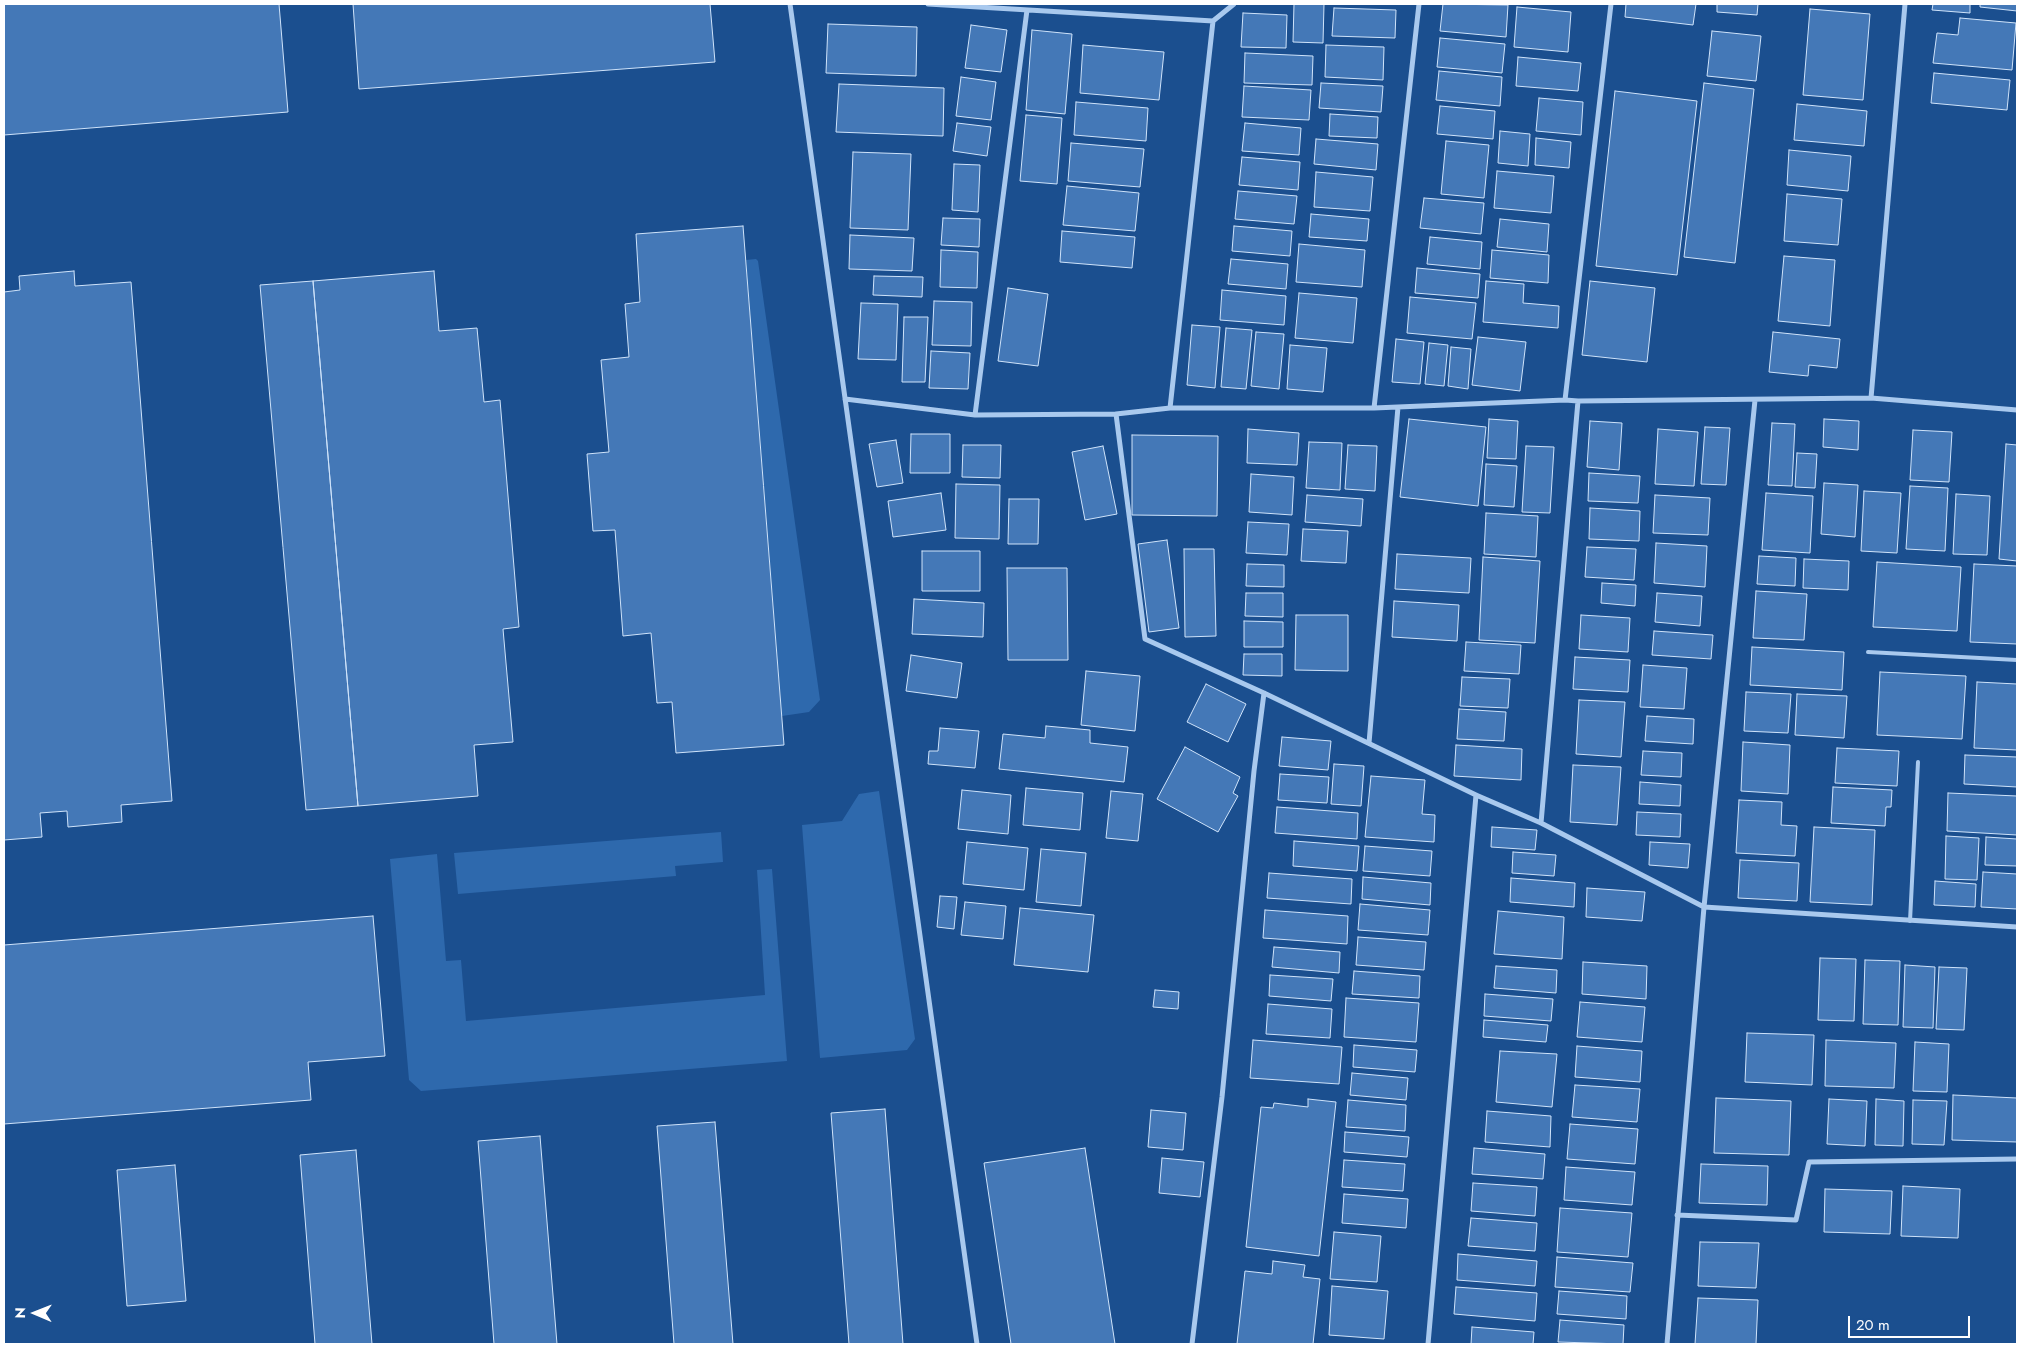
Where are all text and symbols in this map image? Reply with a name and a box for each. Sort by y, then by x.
north arrow [10,1288,60,1338]
scale bar [1851,1306,1974,1338]
text: N [10,1307,30,1318]
text: 20 m [1856,1314,1890,1336]

